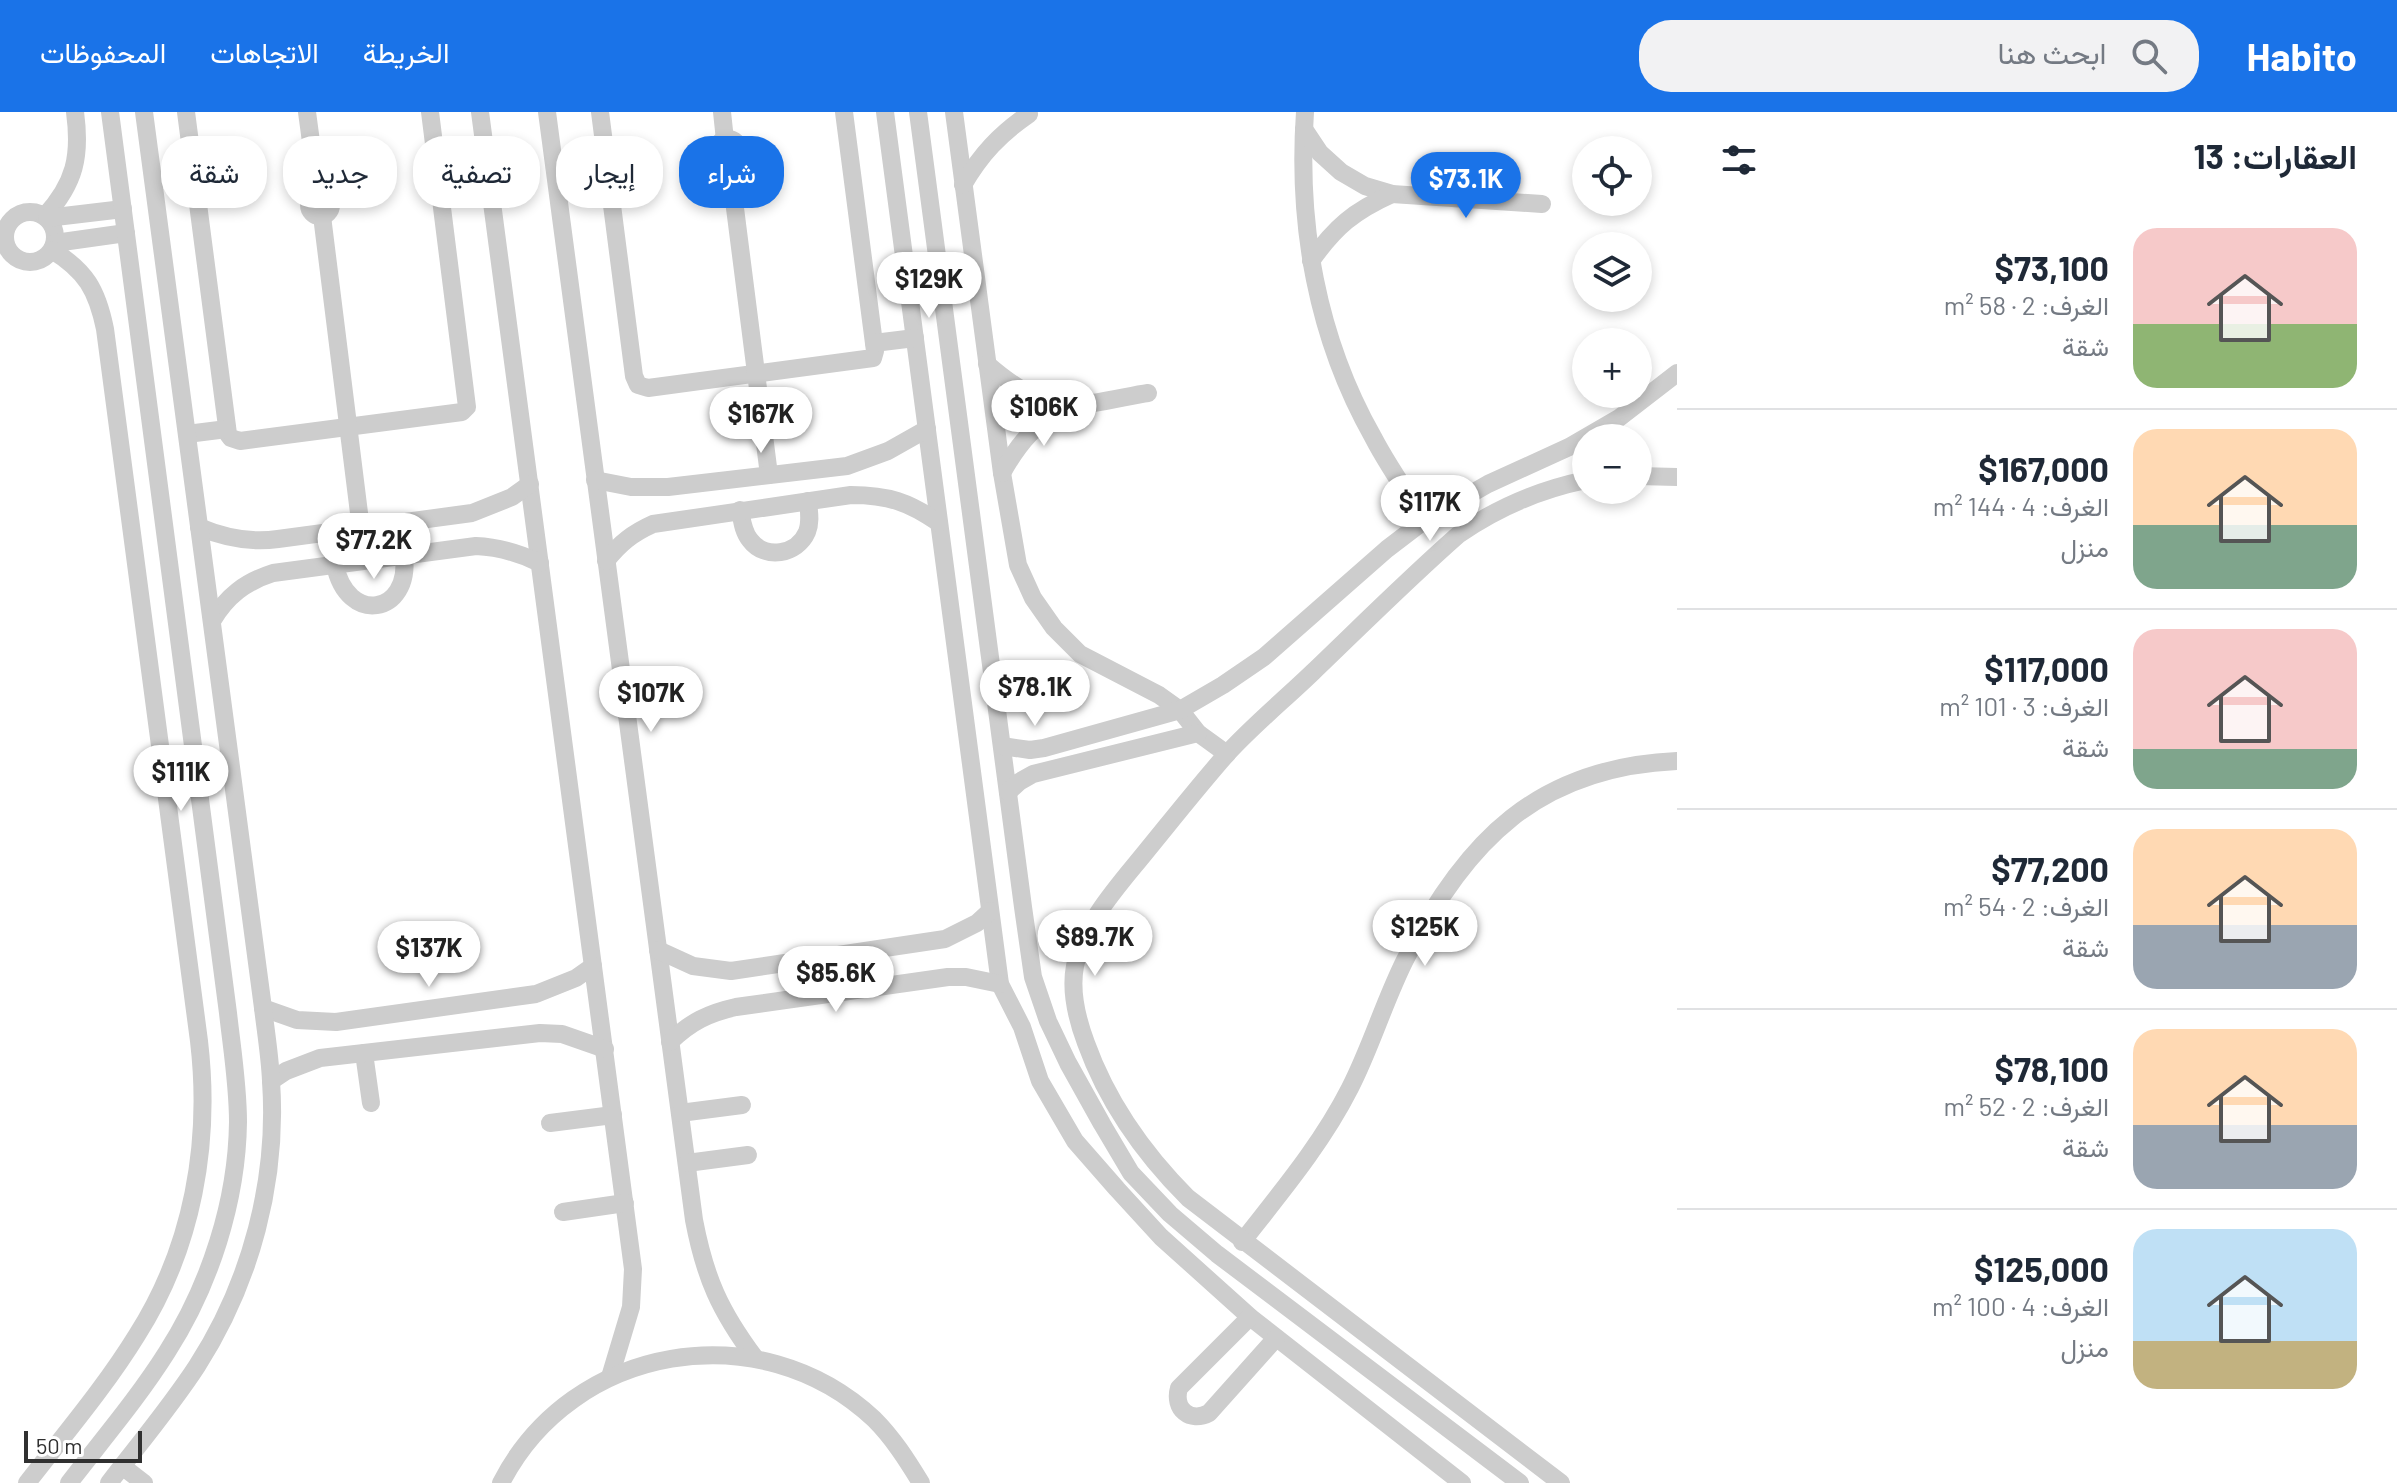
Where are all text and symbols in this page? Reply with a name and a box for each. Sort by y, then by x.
search box [1639,20,2199,92]
text: Habito [2247,33,2357,79]
text: ابحث هنا [1998,34,2107,70]
icon: search [2127,34,2171,78]
text: المحفوظات [40,35,166,69]
text: الاتجاهات [210,35,319,69]
text: الخريطة [363,35,449,69]
text: العقارات: 13 [2193,135,2357,176]
chip: شقة [161,136,267,208]
chip: جديد [283,136,397,208]
chip: تصفية [413,136,540,208]
chip: إيجار [556,136,663,208]
chip: شراء [679,136,784,208]
map controls [1572,136,1652,504]
button: locate [1572,136,1652,216]
icon: filters [1717,138,1761,182]
pin: $73.1K [1401,152,1531,220]
text: $73.1K [1429,162,1503,193]
button: layers [1572,232,1652,312]
text: $73,100 [1995,247,2109,288]
pin: $129K [873,252,985,320]
icon: home [2197,260,2293,356]
text: $129K [895,262,963,293]
text: الغرف: 2 · 58 m² [1944,289,2109,320]
button: + [1572,328,1652,408]
text: شقة [2062,330,2109,361]
pin: $106K [988,380,1100,448]
pin: $167K [705,387,817,455]
text: $106K [1009,390,1079,421]
text: $167K [727,397,795,428]
button: − [1572,424,1652,504]
text: $167,000 [1978,448,2109,489]
icon: home [2197,461,2293,557]
pin: $117K [1374,475,1486,543]
text: $117K [1399,485,1461,516]
text: الغرف: 4 · 144 m² [1933,490,2109,521]
pin: $77.2K [309,513,439,581]
text: $77.2K [336,523,412,554]
text: منزل [2060,531,2109,562]
text: $117,000 [1984,648,2109,689]
pin: $78.1K [970,660,1100,728]
icon: home [2197,661,2293,757]
pin: $107K [595,666,707,734]
text: $78.1K [998,670,1072,701]
text: $107K [617,676,685,707]
text: الغرف: 3 · 101 m² [1939,690,2109,721]
text: شقة [2062,731,2109,762]
pin: $111K [125,745,237,813]
text: $111K [151,755,211,786]
text: $77,200 [1991,848,2109,889]
icon: home [2197,861,2293,957]
text: الغرف: 2 · 54 m² [1943,890,2109,921]
pin: $125K [1369,900,1481,968]
pin: $89.7K [1030,910,1160,978]
text: $125K [1391,910,1459,941]
text: $89.7K [1056,920,1134,951]
pin: $137K [373,921,485,989]
text: $137K [395,931,463,962]
text: شقة [2062,931,2109,962]
pin: $85.6K [771,946,901,1014]
text: $85.6K [796,956,876,987]
text: $78,100 [1994,1048,2109,1089]
icon: home [2197,1061,2293,1157]
text: الغرف: 2 · 52 m² [1943,1090,2109,1121]
text: شقة [2062,1131,2109,1162]
text: $125,000 [1974,1248,2109,1289]
icon: home [2197,1261,2293,1357]
text: الغرف: 4 · 100 m² [1932,1290,2109,1321]
text: منزل [2060,1331,2109,1362]
scale bar [24,1427,142,1463]
text: 50 m [36,1432,82,1458]

